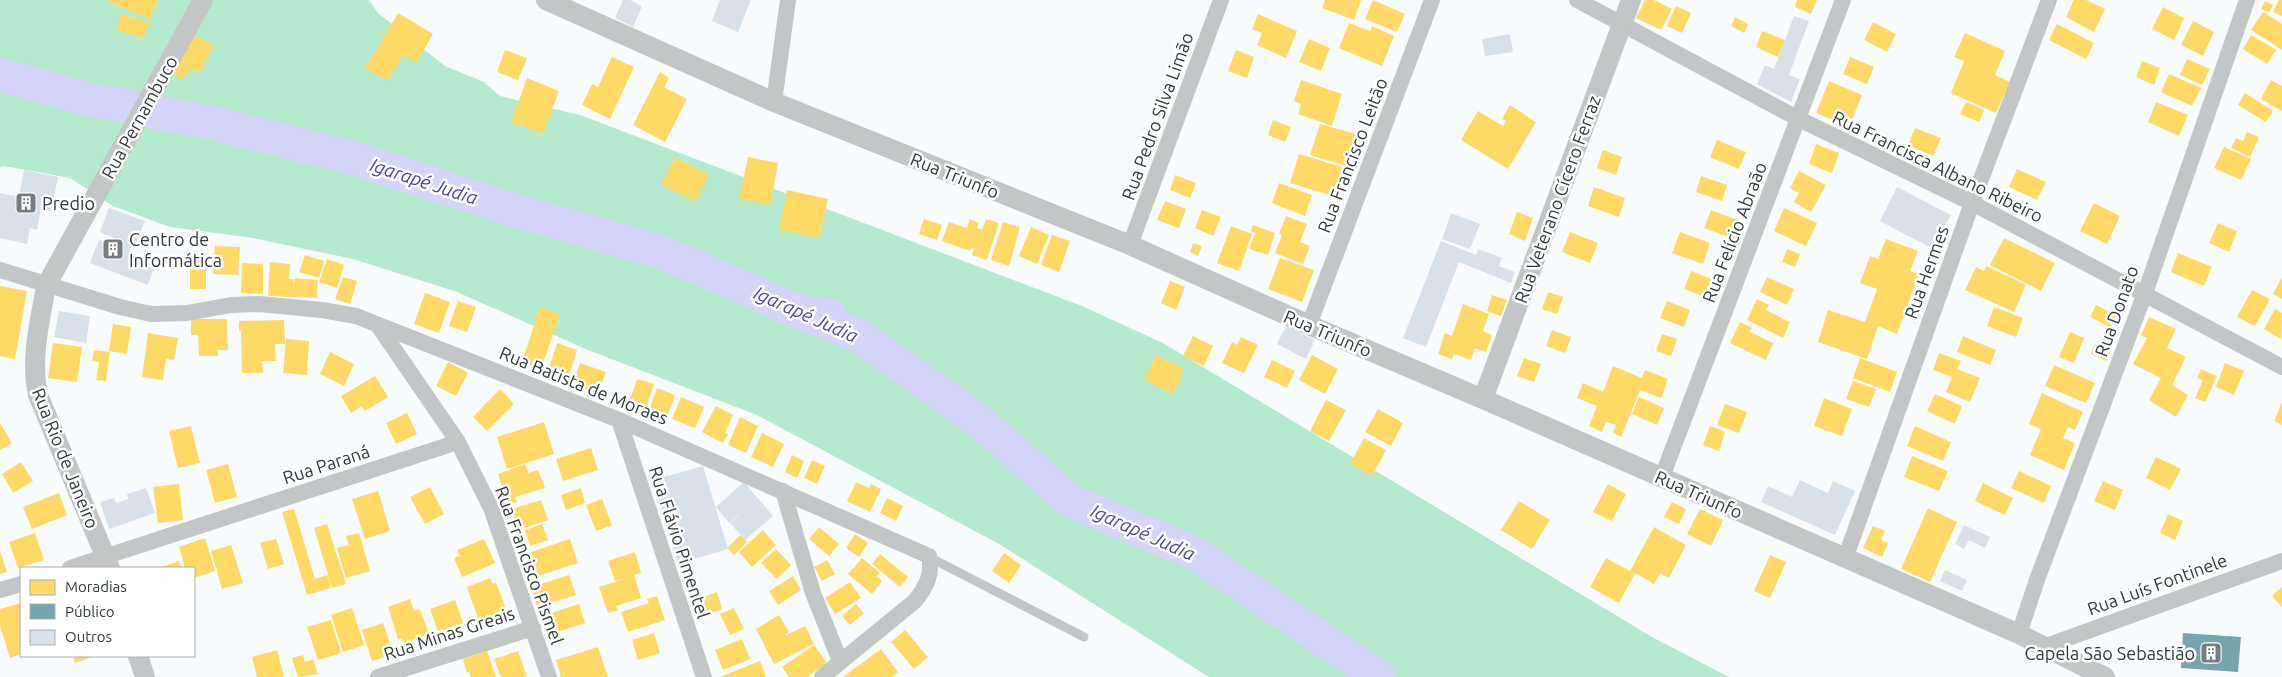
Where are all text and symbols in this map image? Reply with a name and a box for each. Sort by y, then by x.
street label: Rua Pedro Silva Limão [1117,30,1197,202]
street label: Rua Pernambuco [97,52,181,182]
street label: Rua Francisco Leitão [1313,75,1391,235]
street label: Rua Veterano Cícero Ferraz [1510,93,1604,305]
street label: Rua Francisca Albano Ribeiro [1830,106,2046,226]
street label: Rua Triunfo [908,148,1002,202]
water label: Igarapé Judia [368,153,480,209]
street label: Rua Felício Abraão [1698,159,1770,305]
building icon: Predio [14,191,38,215]
place label: Predio [42,193,95,213]
street label: Rua Hermes [1900,223,1952,321]
place label: Centro de Informática [129,229,222,270]
building icon: Centro de Informática [101,237,125,261]
street label: Rua Donato [2090,263,2142,359]
water label: Igarapé Judia [751,281,861,347]
street label: Rua Triunfo [1281,306,1375,360]
street label: Rua Batista de Moraes [497,342,671,428]
street label: Rua Rio de Janeiro [29,385,103,531]
street label: Rua Paraná [280,441,372,487]
street label: Rua Flávio Pimentel [646,463,714,621]
street label: Rua Triunfo [1652,466,1746,522]
street label: Rua Francisco Pismel [492,483,568,647]
water label: Igarapé Judia [1088,499,1198,565]
street label: Rua Luís Fontinele [2084,549,2230,619]
legend [20,567,195,657]
text: Moradias [65,578,127,595]
street label: Rua Minas Greais [381,602,517,664]
text: Público [65,603,115,620]
text: Outros [65,628,112,645]
building icon: Capela São Sebastião [2199,641,2223,665]
place label: Capela São Sebastião [2025,643,2195,663]

